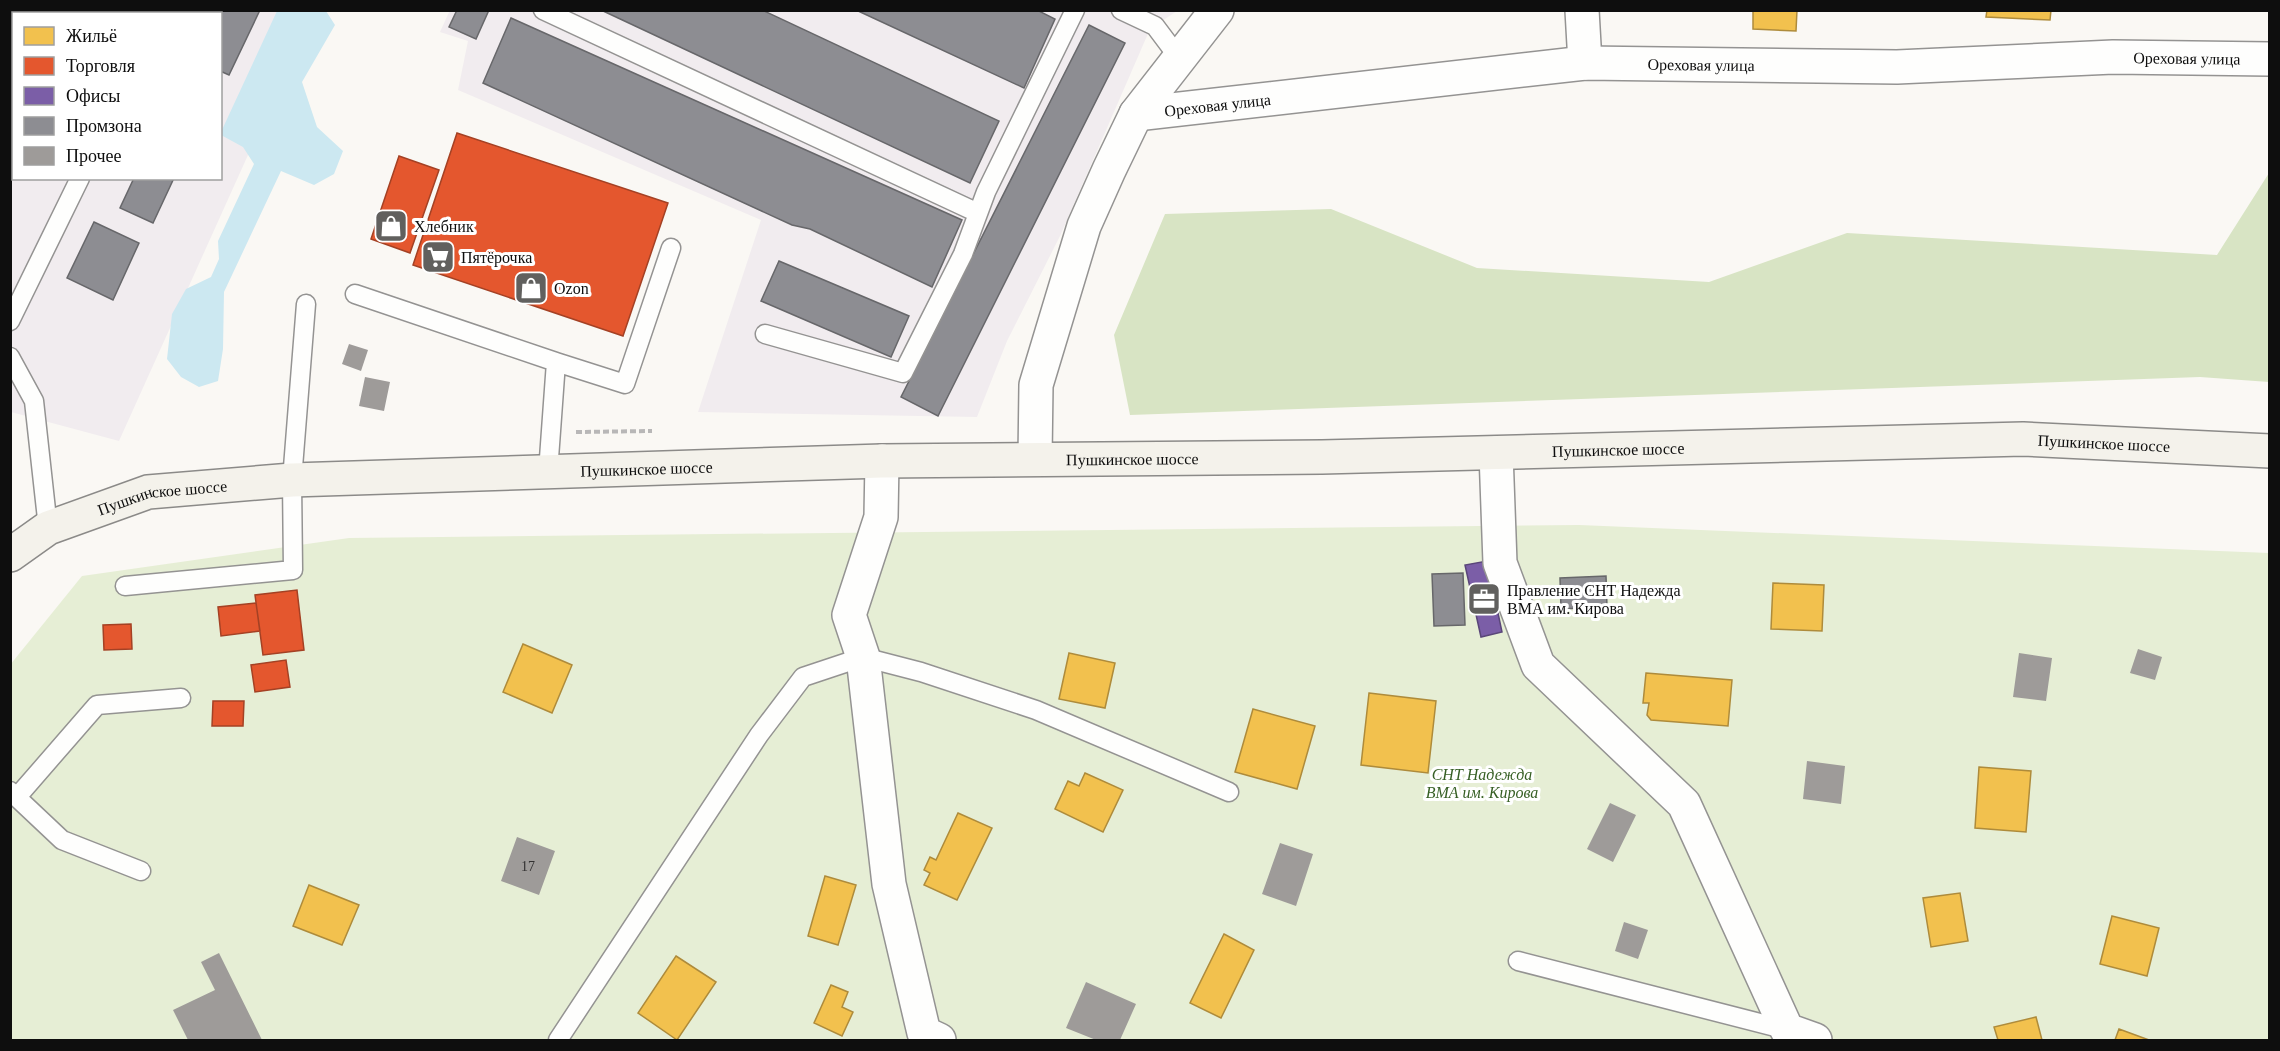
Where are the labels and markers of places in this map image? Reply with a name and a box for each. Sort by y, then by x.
shop icon: Хлебник [373,208,409,244]
place label: Хлебник [414,218,474,235]
supermarket icon: Пятёрочка [420,239,456,275]
place label: Пятёрочка [461,249,532,267]
shop icon: Ozon [513,270,549,306]
place label: Ozon [554,280,589,297]
office icon: Правление СНТ Надежда ВМА им. Кирова [1466,581,1502,617]
place label: Правление СНТ Надежда ВМА им. Кирова [1507,582,1681,618]

